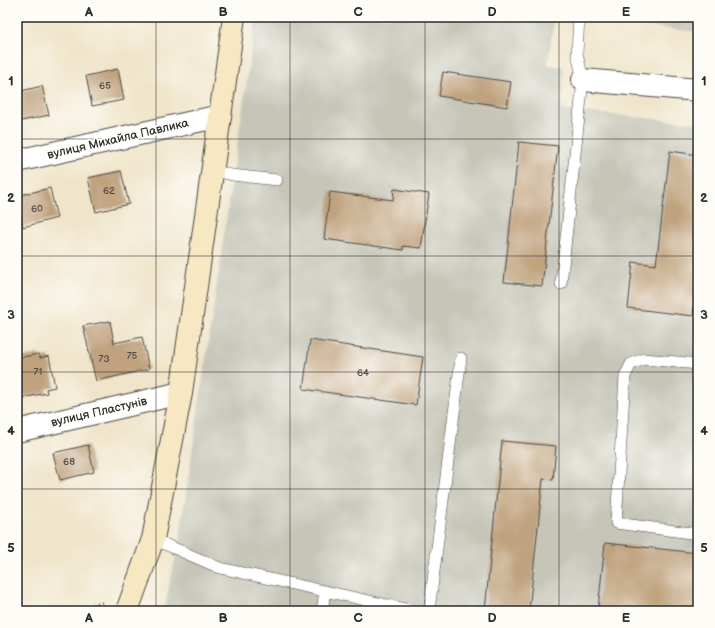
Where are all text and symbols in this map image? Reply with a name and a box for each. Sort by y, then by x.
text: A [84,4,93,20]
text: B [218,4,228,20]
text: C [353,4,363,20]
text: D [487,4,497,20]
text: E [622,4,631,20]
text: 1 [8,73,14,89]
text: 1 [701,73,707,89]
house number: 65 [99,80,111,92]
street label: вулиця Михайла Павлика [46,115,190,163]
house number: 62 [103,185,115,197]
text: 2 [7,190,15,206]
text: 2 [700,190,708,206]
house number: 60 [31,203,43,215]
text: 3 [7,307,15,323]
text: 3 [700,307,708,323]
house number: 75 [127,350,138,362]
house number: 73 [98,353,110,365]
house number: 71 [34,366,43,378]
house number: 64 [357,367,369,379]
street label: вулиця Пластунів [49,393,149,430]
text: 4 [7,423,15,439]
text: 4 [700,423,708,439]
house number: 68 [63,456,75,468]
text: 5 [7,540,15,556]
text: 5 [700,540,708,556]
text: A [84,610,93,626]
text: B [218,610,228,626]
text: C [353,610,363,626]
text: D [487,610,497,626]
text: E [622,610,631,626]

